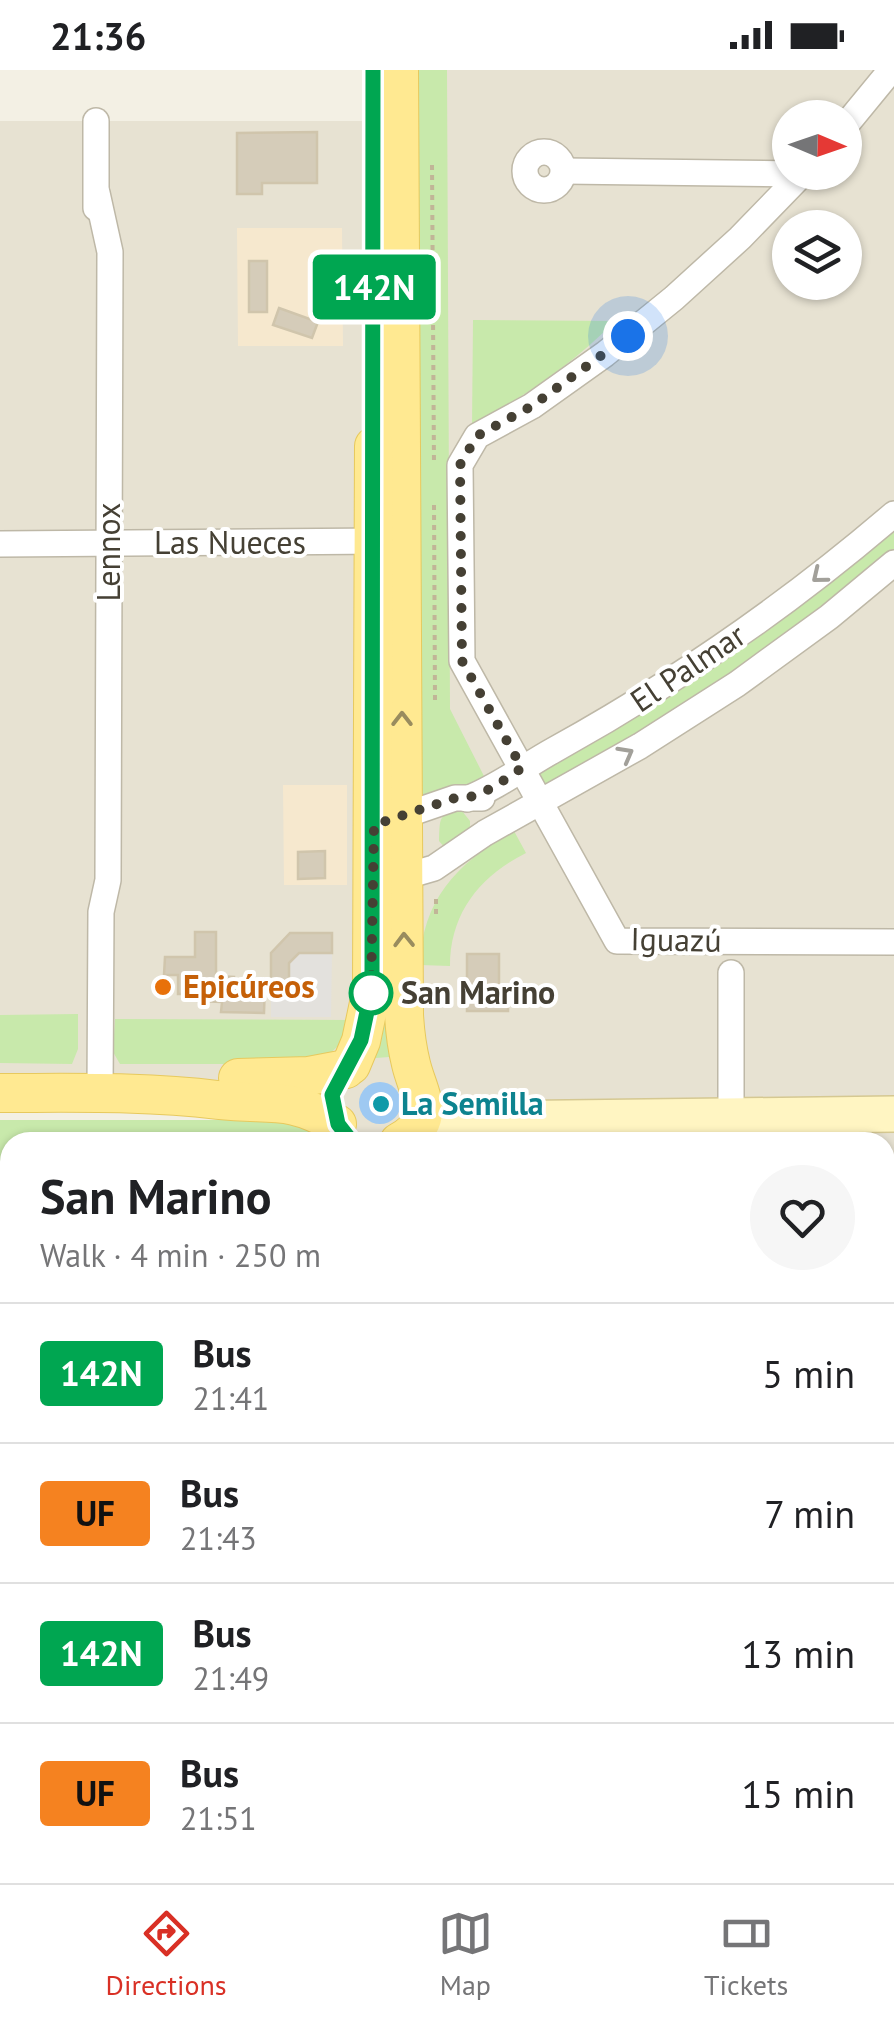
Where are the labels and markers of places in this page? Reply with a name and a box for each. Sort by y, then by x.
place label: Epicúreos [183,965,315,1007]
place label: San Marino [401,971,555,1013]
marker: San Marino [350,972,392,1014]
marker: Epicúreos [152,976,174,998]
place label: La Semilla [401,1082,544,1124]
marker: La Semilla [370,1093,392,1115]

